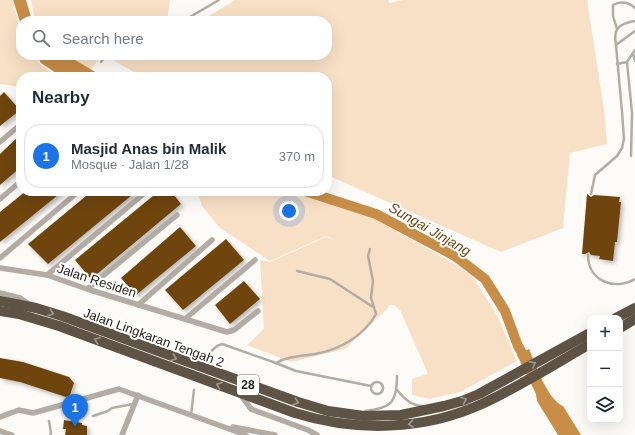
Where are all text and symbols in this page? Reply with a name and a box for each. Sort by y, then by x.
search box [16,16,332,60]
icon: search [30,27,52,49]
text: Search here [62,30,144,47]
text: Nearby [32,88,90,107]
text: Masjid Anas bin Malik [71,140,226,157]
text: 1 [42,149,50,164]
text: 370 m [279,149,315,164]
text: Mosque · Jalan 1/28 [71,157,189,172]
water label: Sungai Jinjang [386,199,474,259]
your location [279,201,299,221]
street label: Jalan Residen [55,261,138,300]
street label: Jalan Lingkaran Tengah 2 [81,305,226,370]
one-way arrow [48,308,55,317]
map controls [587,315,623,423]
button: + [587,315,623,351]
one-way arrow [93,336,100,345]
button: − [587,351,623,387]
one-way arrow [170,353,177,361]
one-way arrow [529,362,536,369]
road number: 28 [237,375,259,395]
one-way arrow [215,381,222,390]
button: layers [587,387,623,423]
pin: 1 [62,394,88,427]
one-way arrow [461,396,468,404]
one-way arrow [292,397,299,406]
one-way arrow [408,419,414,428]

